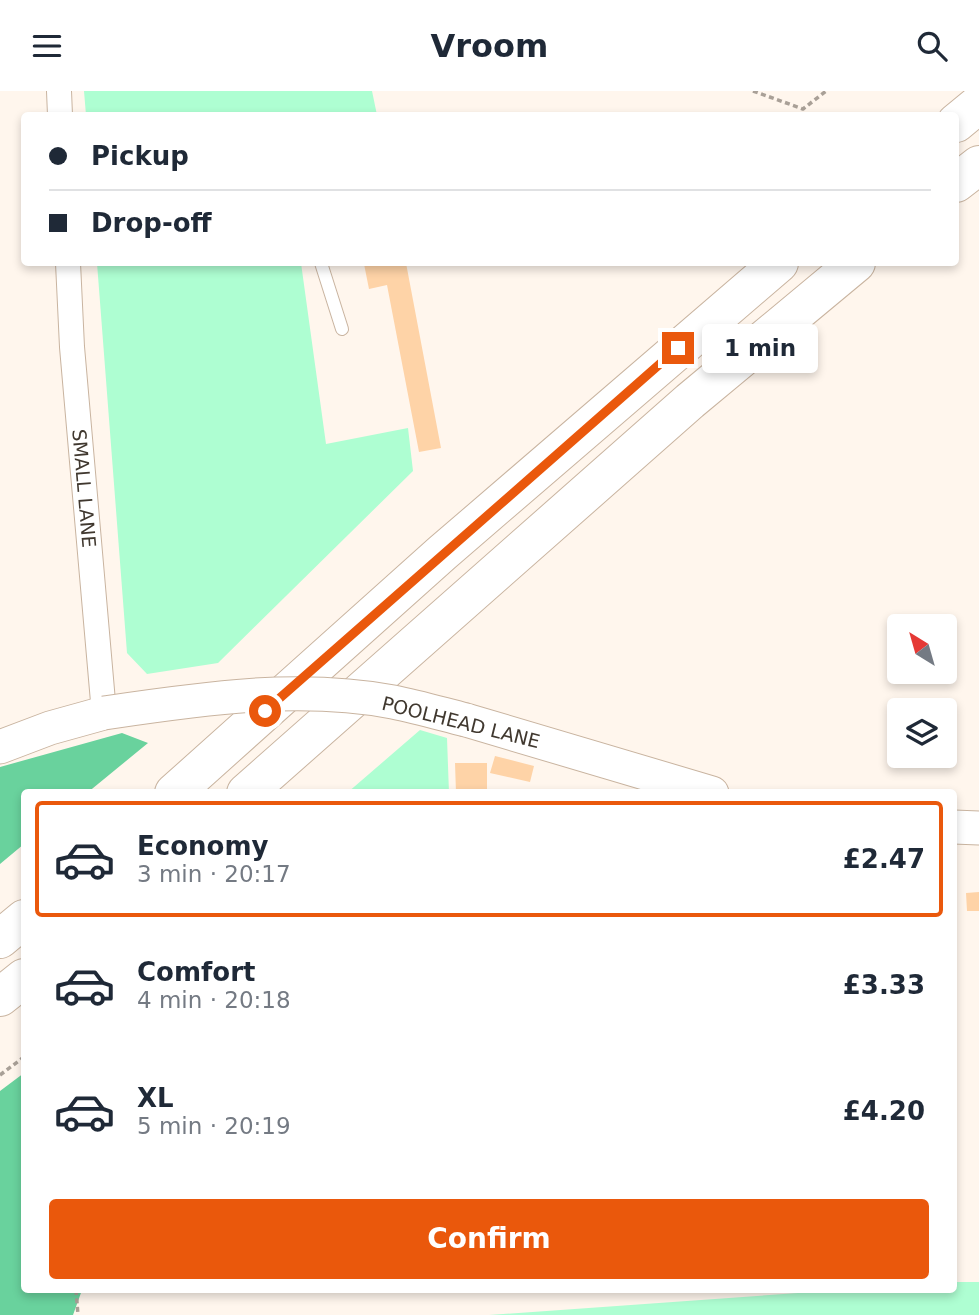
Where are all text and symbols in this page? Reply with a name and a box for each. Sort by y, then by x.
icon: menu [28,27,66,65]
text: Vroom [431,27,548,65]
icon: search [913,27,951,65]
text: Pickup [91,141,189,171]
text: Drop-off [91,208,212,238]
callout: 1 min [702,323,818,373]
route end [662,332,694,364]
text: 1 min [724,335,796,361]
street label: SMALL LANE [68,428,100,549]
north arrow [887,614,957,684]
map controls [887,614,957,768]
street label: POOLHEAD LANE [380,692,542,752]
route start [249,695,281,727]
button: layers [887,698,957,768]
icon: car [53,828,116,891]
text: Economy [137,831,268,861]
text: £2.47 [843,844,925,874]
text: 3 min · 20:17 [137,861,291,887]
icon: car [53,954,116,1017]
text: Comfort [137,957,255,987]
text: £3.33 [843,970,925,1000]
text: 4 min · 20:18 [137,987,291,1013]
icon: car [53,1080,116,1143]
text: XL [137,1083,174,1113]
text: £4.20 [843,1096,925,1126]
text: 5 min · 20:19 [137,1113,291,1139]
button: Confirm [49,1199,929,1279]

